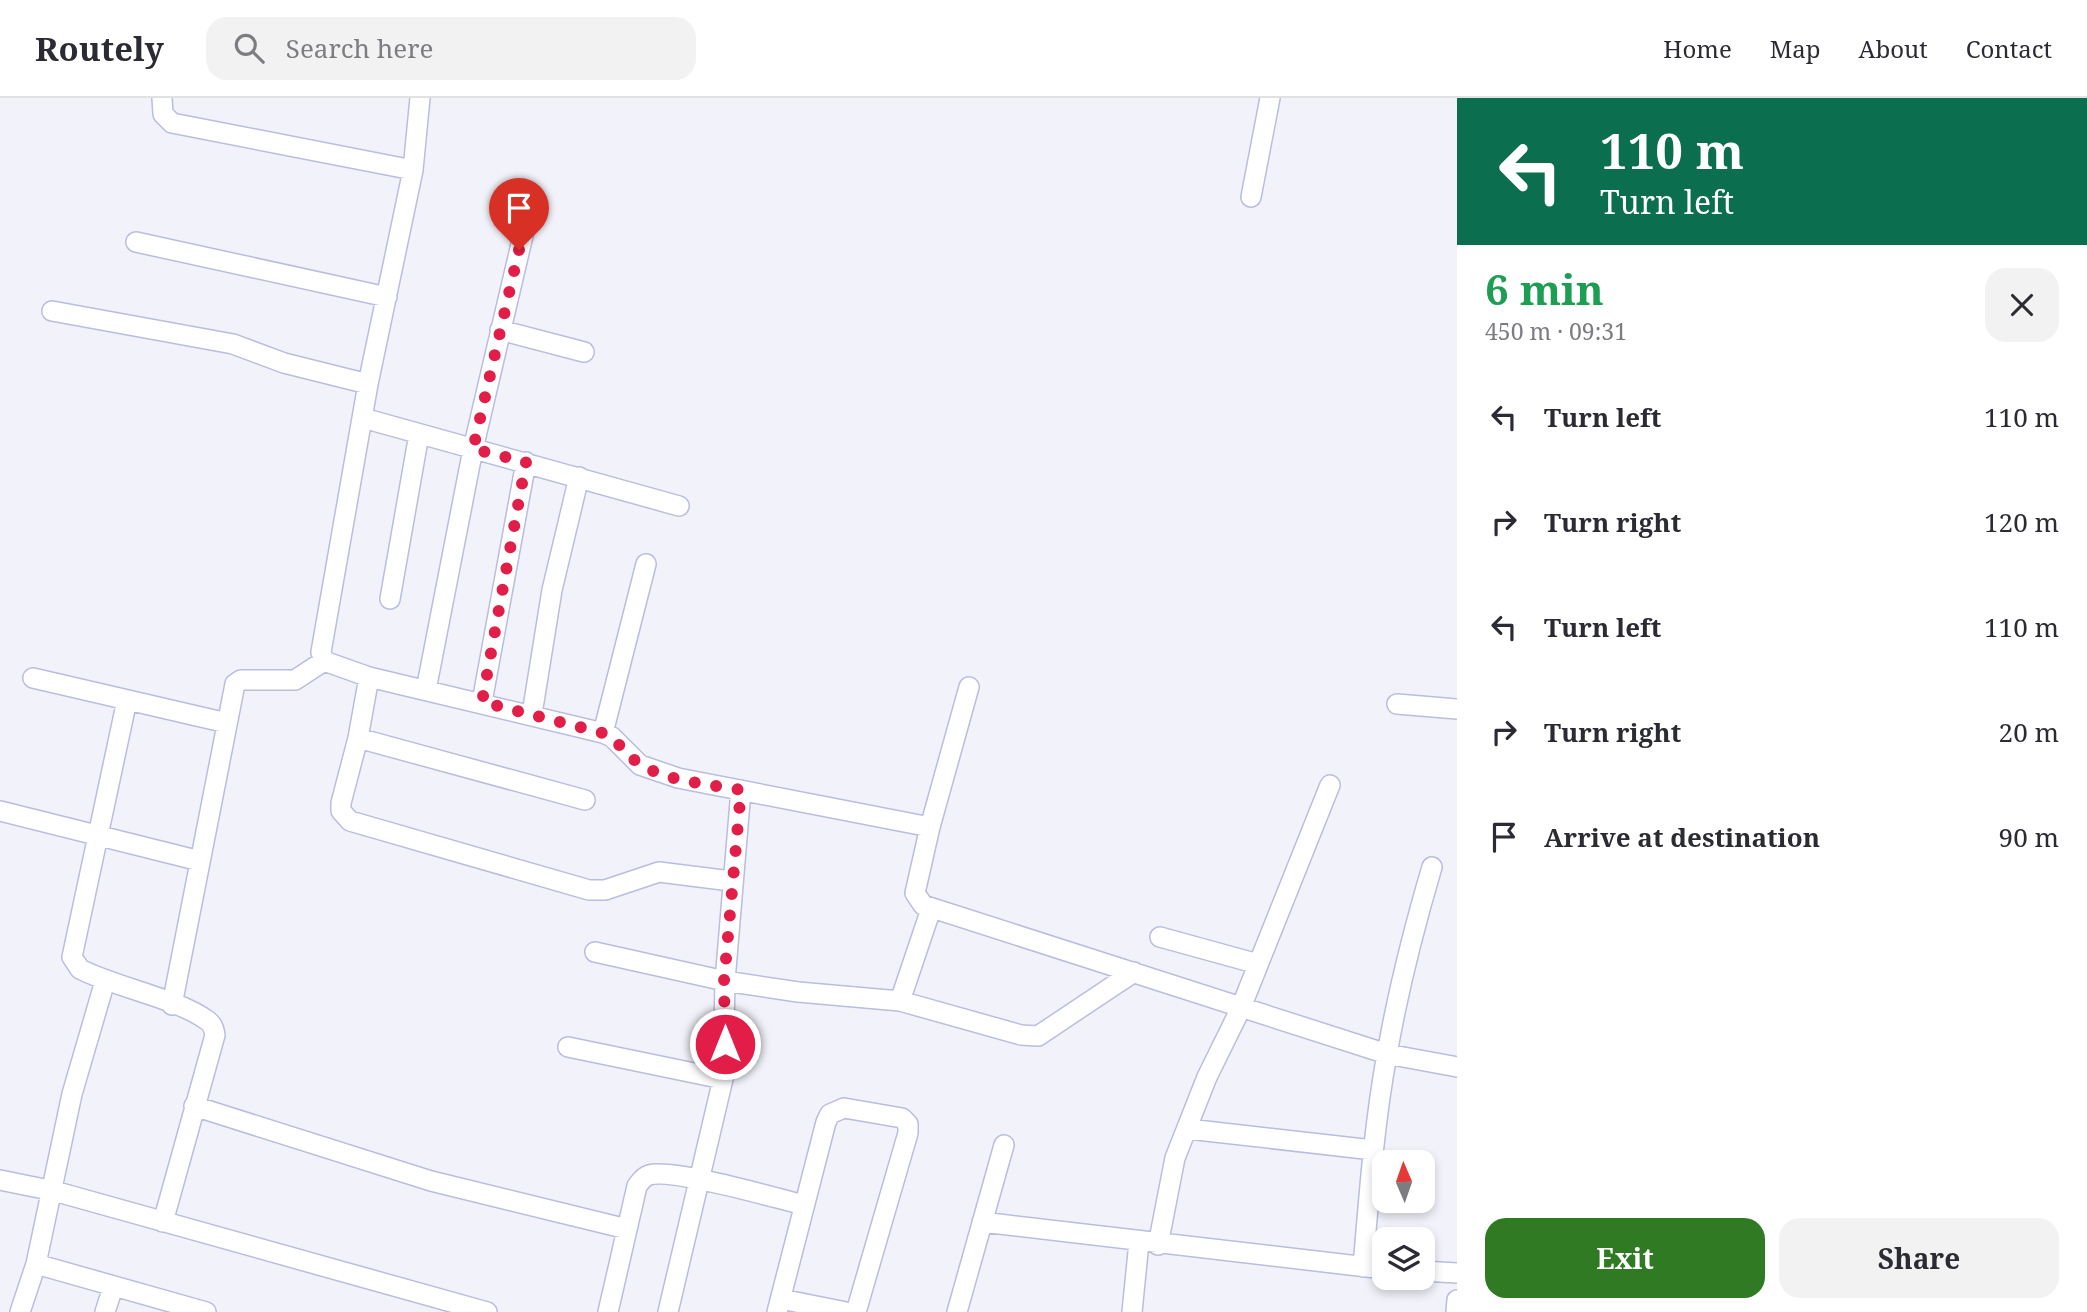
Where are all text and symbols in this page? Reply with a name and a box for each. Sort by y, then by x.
search box [206,17,696,80]
text: Routely [35,26,164,71]
icon: search [230,29,268,67]
text: Search here [286,30,433,66]
text: Home [1663,32,1732,65]
text: Map [1770,32,1821,65]
text: About [1859,32,1928,65]
text: Contact [1966,32,2052,65]
text: 110 m [1600,117,1744,183]
icon: left [1485,126,1576,217]
pin [489,178,549,250]
text: Turn left [1600,180,1734,223]
icon: arrive [500,189,538,227]
text: 6 min [1485,260,1604,317]
button: close [1985,268,2059,342]
text: 450 m · 09:31 [1485,315,1627,347]
icon: left [1485,398,1523,436]
text: Turn left [1544,399,1661,435]
text: 110 m [1984,399,2059,435]
icon: right [1485,503,1523,541]
text: Turn right [1544,504,1681,540]
text: 120 m [1984,504,2059,540]
icon: left [1485,608,1523,646]
text: Turn left [1544,609,1661,645]
text: 110 m [1984,609,2059,645]
icon: right [1485,713,1523,751]
text: Turn right [1544,714,1681,750]
text: 20 m [1999,714,2059,750]
icon: arrive [1485,818,1523,856]
text: Arrive at destination [1544,819,1820,855]
text: 90 m [1999,819,2059,855]
position arrow [688,1007,762,1081]
north arrow [1372,1150,1435,1213]
map controls [1372,1150,1435,1290]
button: Exit [1485,1218,1765,1298]
button: Share [1779,1218,2059,1298]
button: layers [1372,1227,1435,1290]

